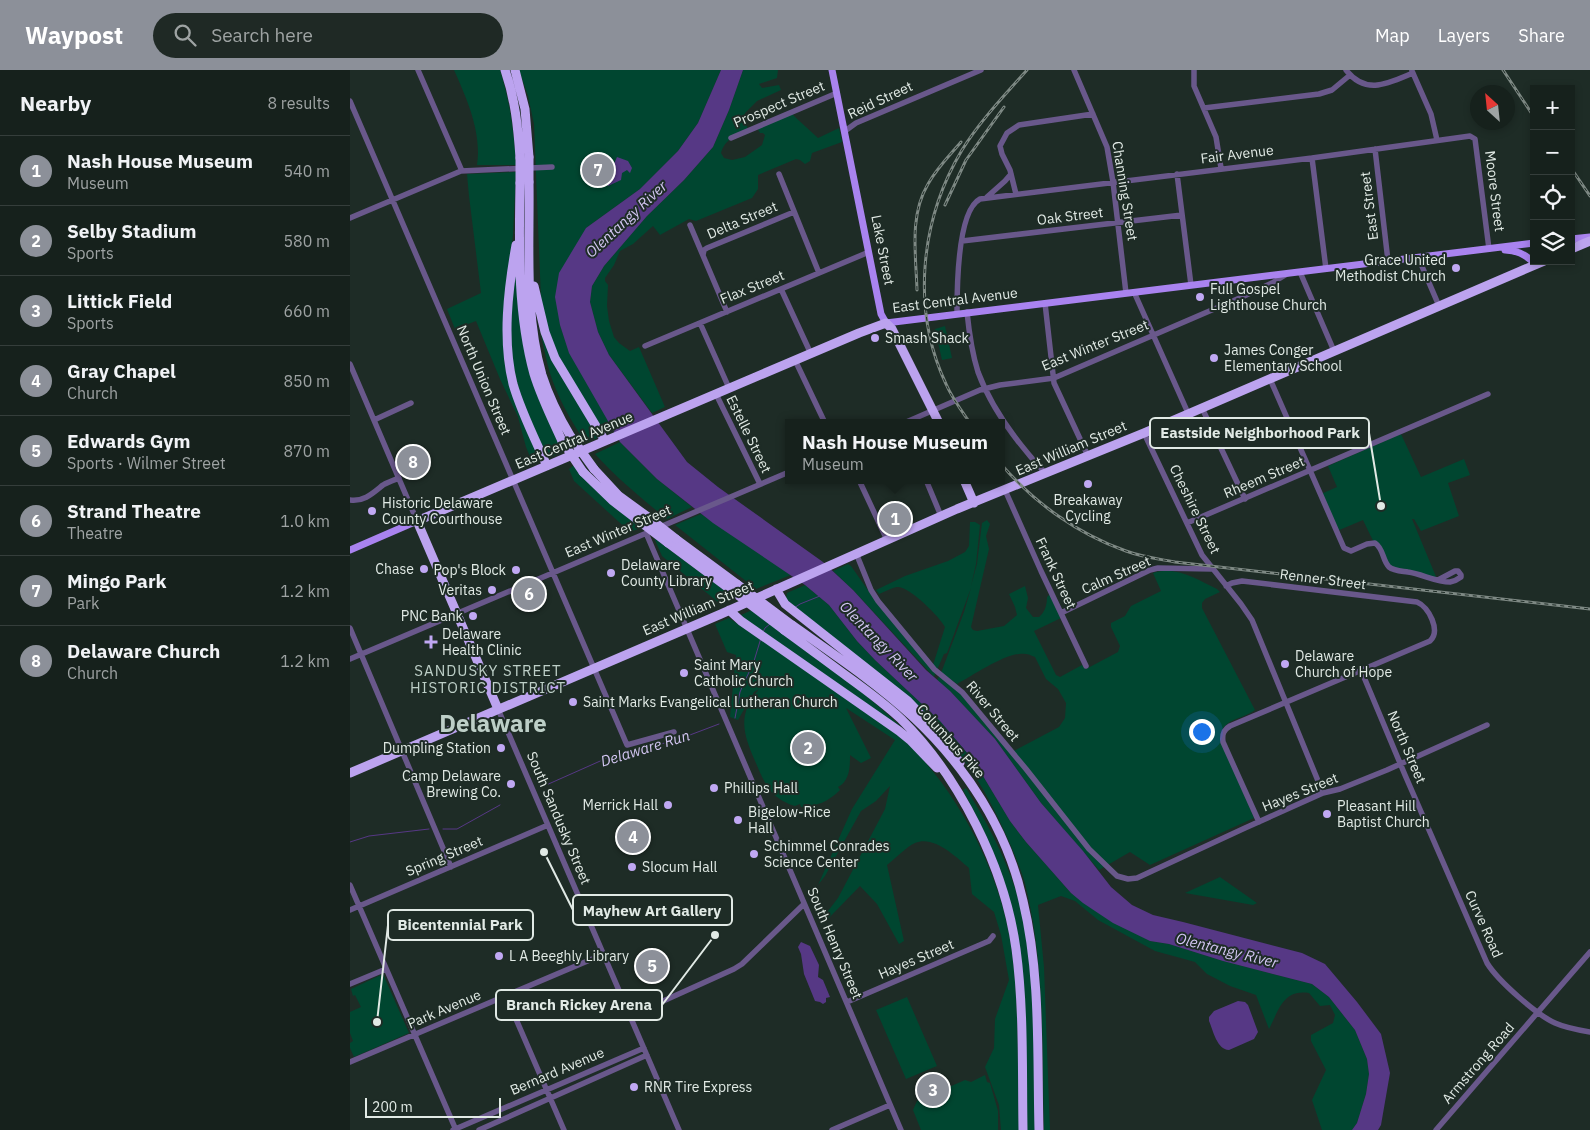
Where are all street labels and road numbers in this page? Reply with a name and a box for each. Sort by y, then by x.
street label: Prospect Street [731,77,827,131]
street label: Reid Street [845,77,915,123]
street label: Channing Street [1108,140,1142,242]
street label: Fair Avenue [1199,141,1275,167]
street label: Moore Street [1481,149,1509,233]
street label: East Street [1356,171,1382,241]
street label: Delta Street [704,197,780,243]
street label: Oak Street [1036,203,1104,229]
street label: Lake Street [867,213,899,287]
street label: Flax Street [717,266,787,308]
street label: East Central Avenue [891,283,1019,317]
street label: East Winter Street [1039,315,1151,375]
street label: North Union Street [453,322,515,438]
street label: Estelle Street [722,392,776,476]
street label: East Central Avenue [512,407,636,473]
street label: East William Street [1013,416,1129,480]
street label: Rheem Street [1221,452,1307,502]
street label: Cheshire Street [1166,461,1224,557]
street label: East Winter Street [562,500,674,562]
street label: Frank Street [1032,534,1080,612]
street label: Calm Street [1079,552,1153,598]
street label: Renner Street [1279,565,1367,593]
street label: East William Street [640,576,756,640]
street label: River Street [962,677,1024,745]
street label: Columbus Pike [913,700,989,782]
street label: North Street [1384,708,1430,786]
street label: South Sandusky Street [523,749,595,887]
street label: Hayes Street [1259,769,1341,815]
street label: Spring Street [403,832,485,880]
street label: South Henry Street [803,884,867,1002]
street label: Curve Road [1461,888,1507,960]
street label: Hayes Street [875,935,957,983]
street label: Park Avenue [404,985,484,1033]
street label: Armstrong Road [1438,1019,1518,1107]
street label: Bernard Avenue [507,1043,607,1099]

